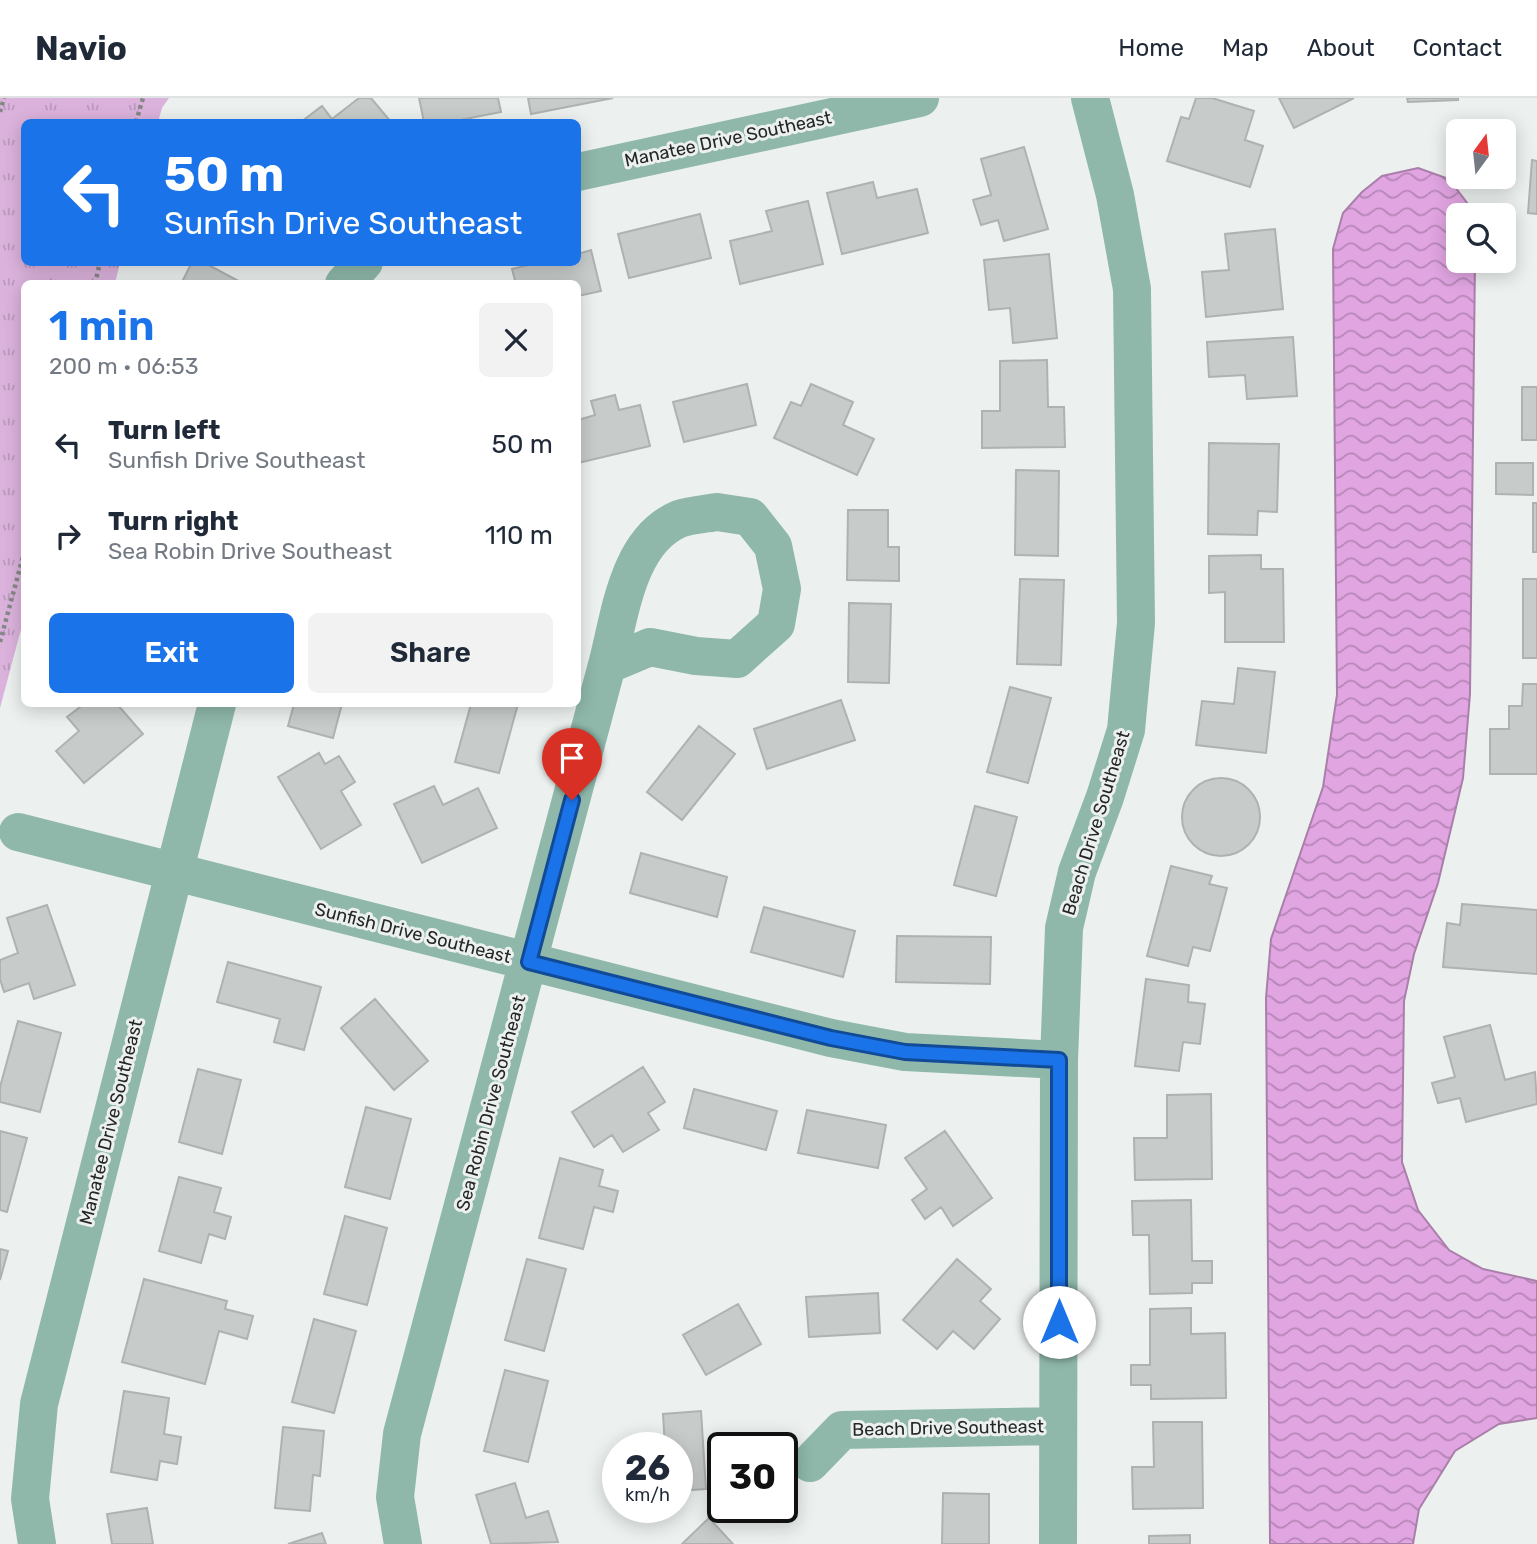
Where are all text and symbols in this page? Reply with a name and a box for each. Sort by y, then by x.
text: Navio [35,29,127,68]
text: Home [1118,34,1184,62]
text: Map [1222,34,1269,62]
text: About [1307,34,1375,62]
text: Contact [1413,34,1502,62]
street label: Manatee Drive Southeast [623,106,833,172]
north arrow [1446,119,1516,189]
map controls [1446,119,1516,273]
text: 50 m [164,145,284,203]
icon: left [49,147,140,238]
button: search [1446,203,1516,273]
text: Sunfish Drive Southeast [164,204,522,242]
text: 1 min [49,301,155,351]
button: close [479,303,553,377]
text: 200 m · 06:53 [49,352,199,380]
text: Turn left [108,415,220,446]
icon: left [49,426,87,464]
text: 50 m [492,429,553,460]
text: Sunfish Drive Southeast [108,446,366,474]
text: Turn right [108,506,238,537]
icon: right [49,517,87,555]
text: 110 m [485,520,553,551]
text: Sea Robin Drive Southeast [108,537,392,565]
button: Exit [49,613,294,693]
button: Share [308,613,553,693]
pin [542,728,602,800]
street label: Beach Drive Southeast [1057,728,1135,918]
icon: arrive [553,739,591,777]
street label: Sunfish Drive Southeast [313,898,513,968]
street label: Sea Robin Drive Southeast [452,993,530,1213]
street label: Manatee Drive Southeast [75,1017,147,1227]
position arrow [1022,1285,1096,1359]
street label: Beach Drive Southeast [852,1415,1044,1441]
speed limit sign: 30 [707,1432,798,1523]
text: 26 [625,1447,670,1489]
text: km/h [625,1484,670,1506]

